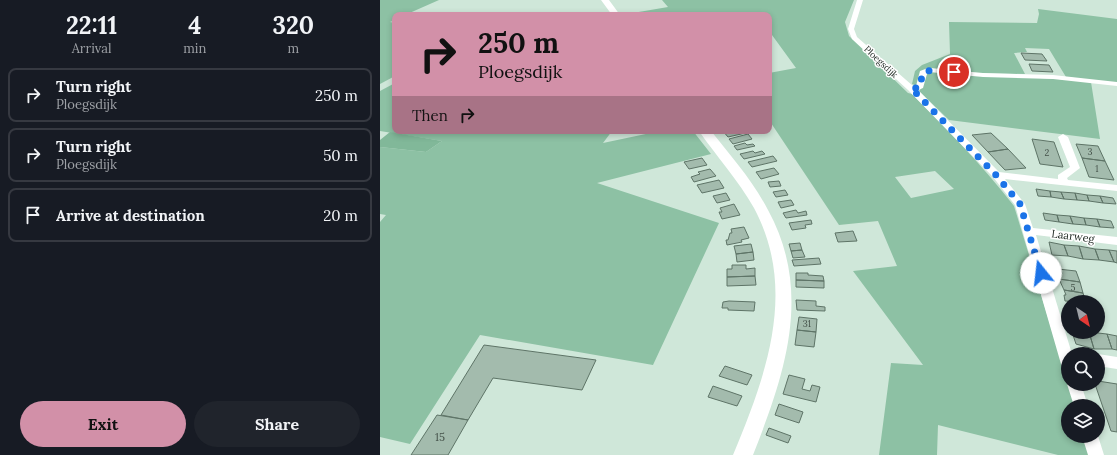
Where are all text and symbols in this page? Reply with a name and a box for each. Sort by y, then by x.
text: 22:11 [66,10,117,41]
text: 4 [188,10,201,41]
text: 320 [272,10,314,41]
text: 250 m [478,25,559,61]
icon: right [412,28,464,80]
text: Arrival [72,40,111,57]
text: min [183,40,206,57]
text: m [287,40,299,57]
street label: Ploegsdijk [862,43,901,80]
pin [937,55,971,89]
text: Ploegsdijk [478,60,562,83]
icon: arrive [943,61,965,83]
text: Turn right [56,77,132,96]
icon: right [22,84,44,106]
text: 250 m [315,86,358,105]
text: Ploegsdijk [56,96,117,113]
icon: right [456,104,478,126]
text: Then [412,106,448,125]
text: Turn right [56,137,132,156]
icon: right [22,144,44,166]
text: 50 m [323,146,358,165]
house number: 3 [1087,146,1093,157]
house number: 2 [1045,147,1050,158]
text: Ploegsdijk [56,156,117,173]
house number: 1 [1095,163,1099,174]
icon: arrive [22,204,44,226]
text: Arrive at destination [56,206,205,225]
text: 20 m [323,206,358,225]
street label: Laarweg [1051,226,1096,246]
position arrow [1020,252,1062,294]
house number: 5 [1071,282,1076,293]
north arrow [1061,295,1105,339]
map controls [1061,295,1105,443]
house number: 31 [803,318,811,329]
button: search [1061,347,1105,391]
button: layers [1061,399,1105,443]
button: Exit [20,401,186,447]
button: Share [194,401,360,447]
house number: 15 [435,430,445,444]

